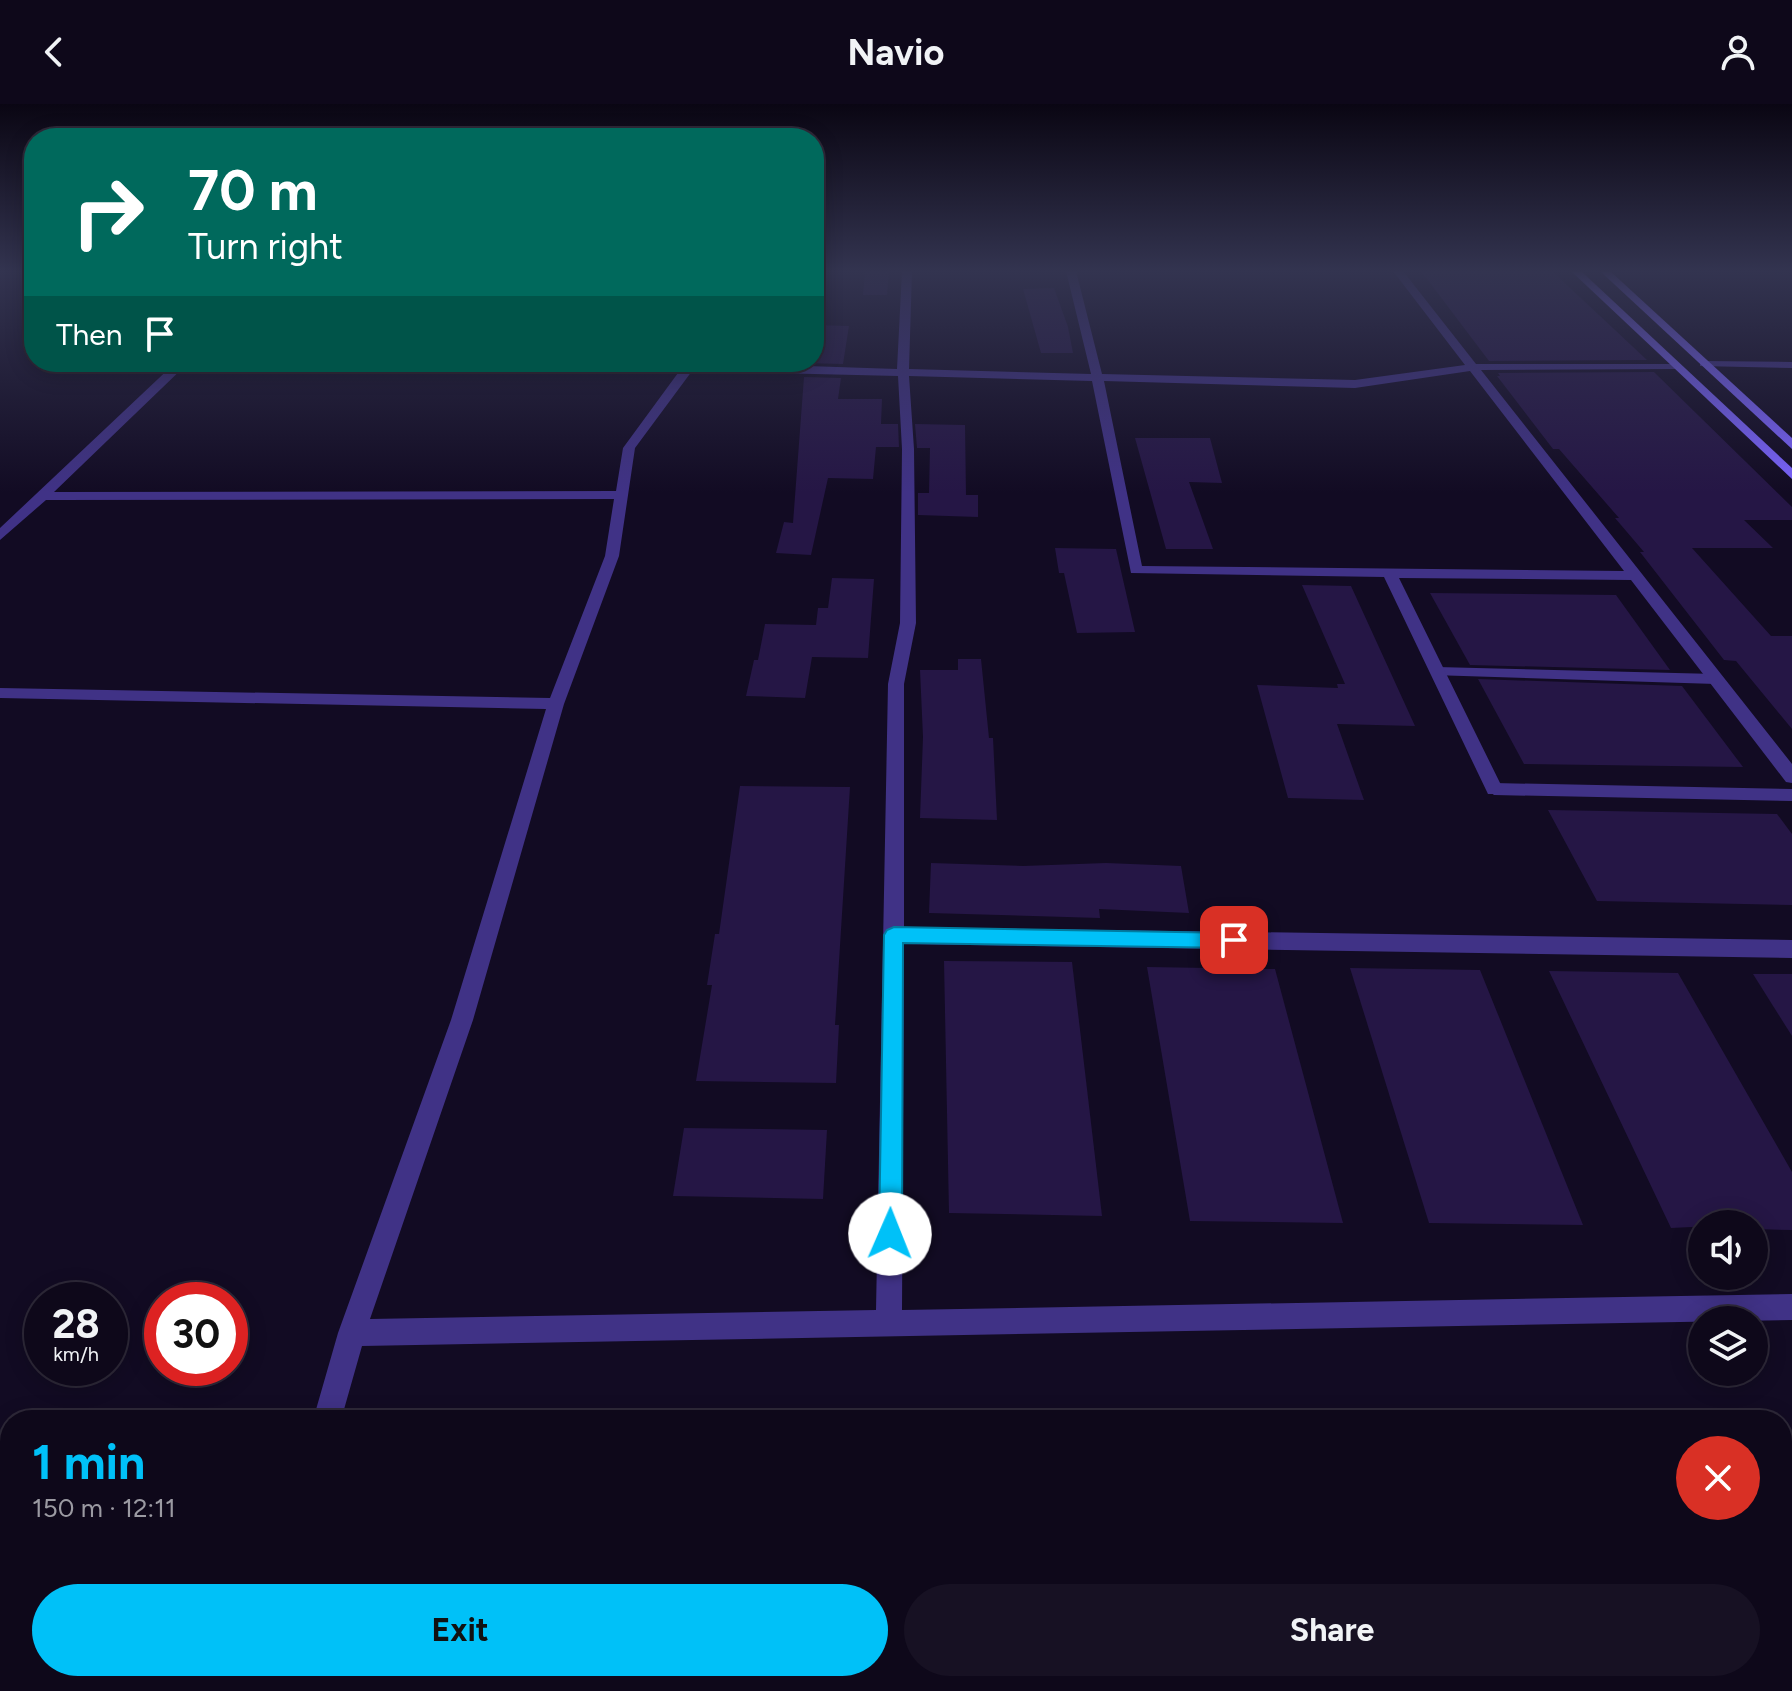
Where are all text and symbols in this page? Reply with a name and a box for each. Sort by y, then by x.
icon: back [32,30,76,74]
icon: person [1716,30,1760,74]
text: Navio [848,31,944,74]
text: 70 m [188,157,318,224]
icon: right [56,160,160,264]
text: Turn right [188,225,343,268]
icon: arrive [138,312,182,356]
text: Then [56,316,122,353]
pin [1200,906,1268,974]
icon: arrive [1212,918,1256,962]
position arrow [848,1192,932,1276]
map controls [1688,1210,1768,1386]
button: sound [1688,1210,1768,1290]
speed limit sign: 30 [144,1282,248,1386]
text: 28 [52,1300,100,1348]
button: layers [1688,1306,1768,1386]
text: km/h [53,1342,99,1366]
text: 1 min [32,1433,145,1491]
button: close [1676,1436,1760,1520]
text: 150 m · 12:11 [32,1492,176,1524]
button: Exit [32,1584,888,1676]
button: Share [904,1584,1760,1676]

